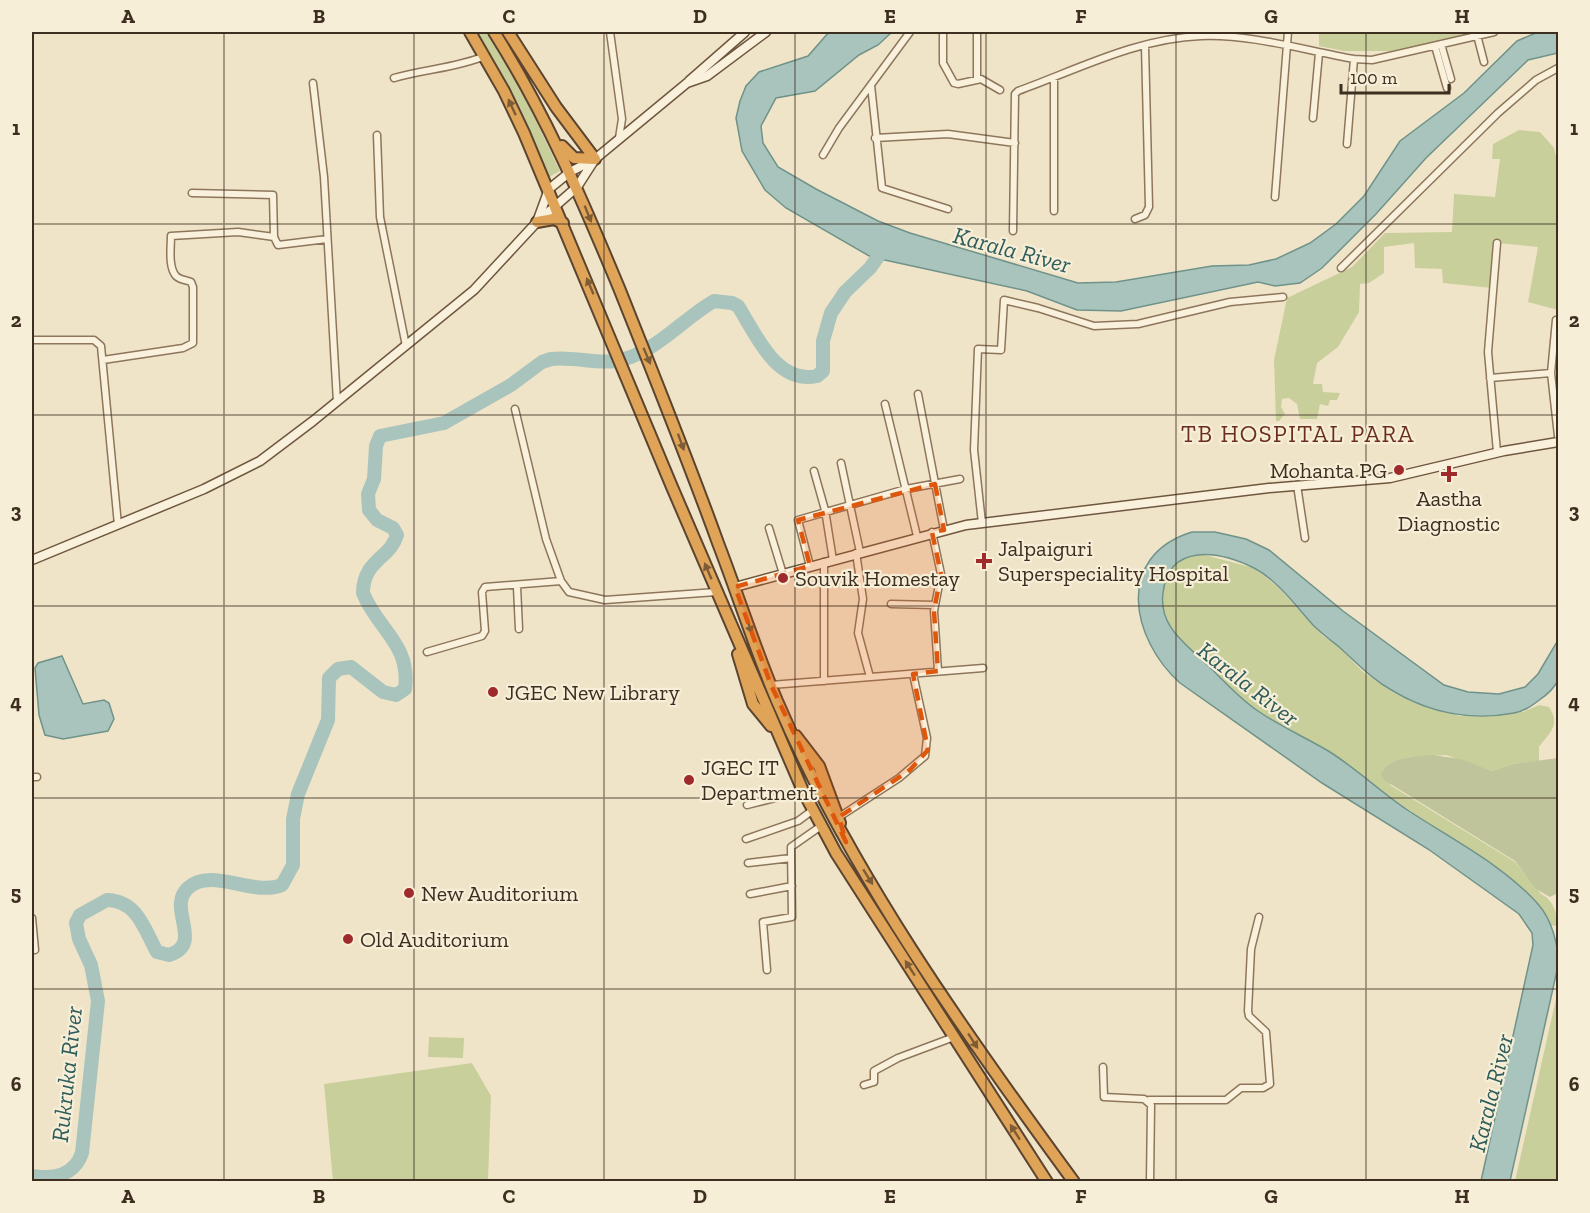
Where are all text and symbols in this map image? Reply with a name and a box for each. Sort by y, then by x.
text: A [121,4,135,28]
text: B [313,4,325,28]
text: C [503,4,516,28]
text: D [693,4,707,28]
text: E [884,4,896,28]
text: F [1075,4,1087,28]
text: G [1264,4,1278,28]
text: H [1454,4,1470,28]
scale bar [1341,57,1449,95]
text: 100 m [1350,67,1398,89]
one-way arrow [508,99,517,116]
text: 1 [12,116,20,140]
text: 1 [1570,116,1578,140]
one-way arrow [584,205,593,223]
water label: Karala River [950,220,1075,279]
one-way arrow [585,277,595,295]
text: 2 [11,308,22,332]
text: 2 [1569,308,1580,332]
one-way arrow [642,347,652,365]
district label: TB HOSPITAL PARA [1181,419,1415,448]
one-way arrow [677,433,687,451]
place label: Mohanta PG [1270,457,1387,484]
marker: Mohanta PG [1392,463,1406,477]
marker: Aastha Diagnostic [1440,465,1458,483]
place label: Aastha Diagnostic [1398,485,1500,537]
text: 3 [11,499,22,523]
text: 3 [1569,499,1580,523]
place label: Jalpaiguri Superspeciality Hospital [998,535,1229,587]
marker: Jalpaiguri Superspeciality Hospital [975,552,993,570]
one-way arrow [703,562,712,580]
place label: Souvik Homestay [795,565,961,592]
marker: Souvik Homestay [776,571,790,585]
one-way arrow [744,616,754,634]
water label: Karala River [1192,635,1305,733]
place label: JGEC New Library [505,679,680,706]
marker: JGEC New Library [486,685,500,699]
text: 4 [10,690,22,714]
text: 4 [1568,690,1580,714]
place label: JGEC IT Department [701,754,818,806]
marker: JGEC IT Department [682,773,696,787]
one-way arrow [862,869,873,885]
place label: New Auditorium [421,880,578,907]
text: 5 [11,881,21,905]
text: 5 [1569,881,1579,905]
marker: New Auditorium [402,886,416,900]
place label: Old Auditorium [360,926,509,953]
marker: Old Auditorium [341,932,355,946]
one-way arrow [905,960,916,976]
water label: Rukruka River [45,1004,88,1143]
water label: Karala River [1462,1030,1519,1155]
one-way arrow [967,1033,978,1049]
text: 6 [11,1072,22,1096]
text: 6 [1569,1072,1580,1096]
one-way arrow [1010,1124,1021,1141]
text: A [121,1184,135,1208]
text: B [313,1184,325,1208]
text: C [503,1184,516,1208]
text: D [693,1184,707,1208]
text: E [884,1184,896,1208]
text: F [1075,1184,1087,1208]
text: G [1264,1184,1278,1208]
text: H [1454,1184,1470,1208]

